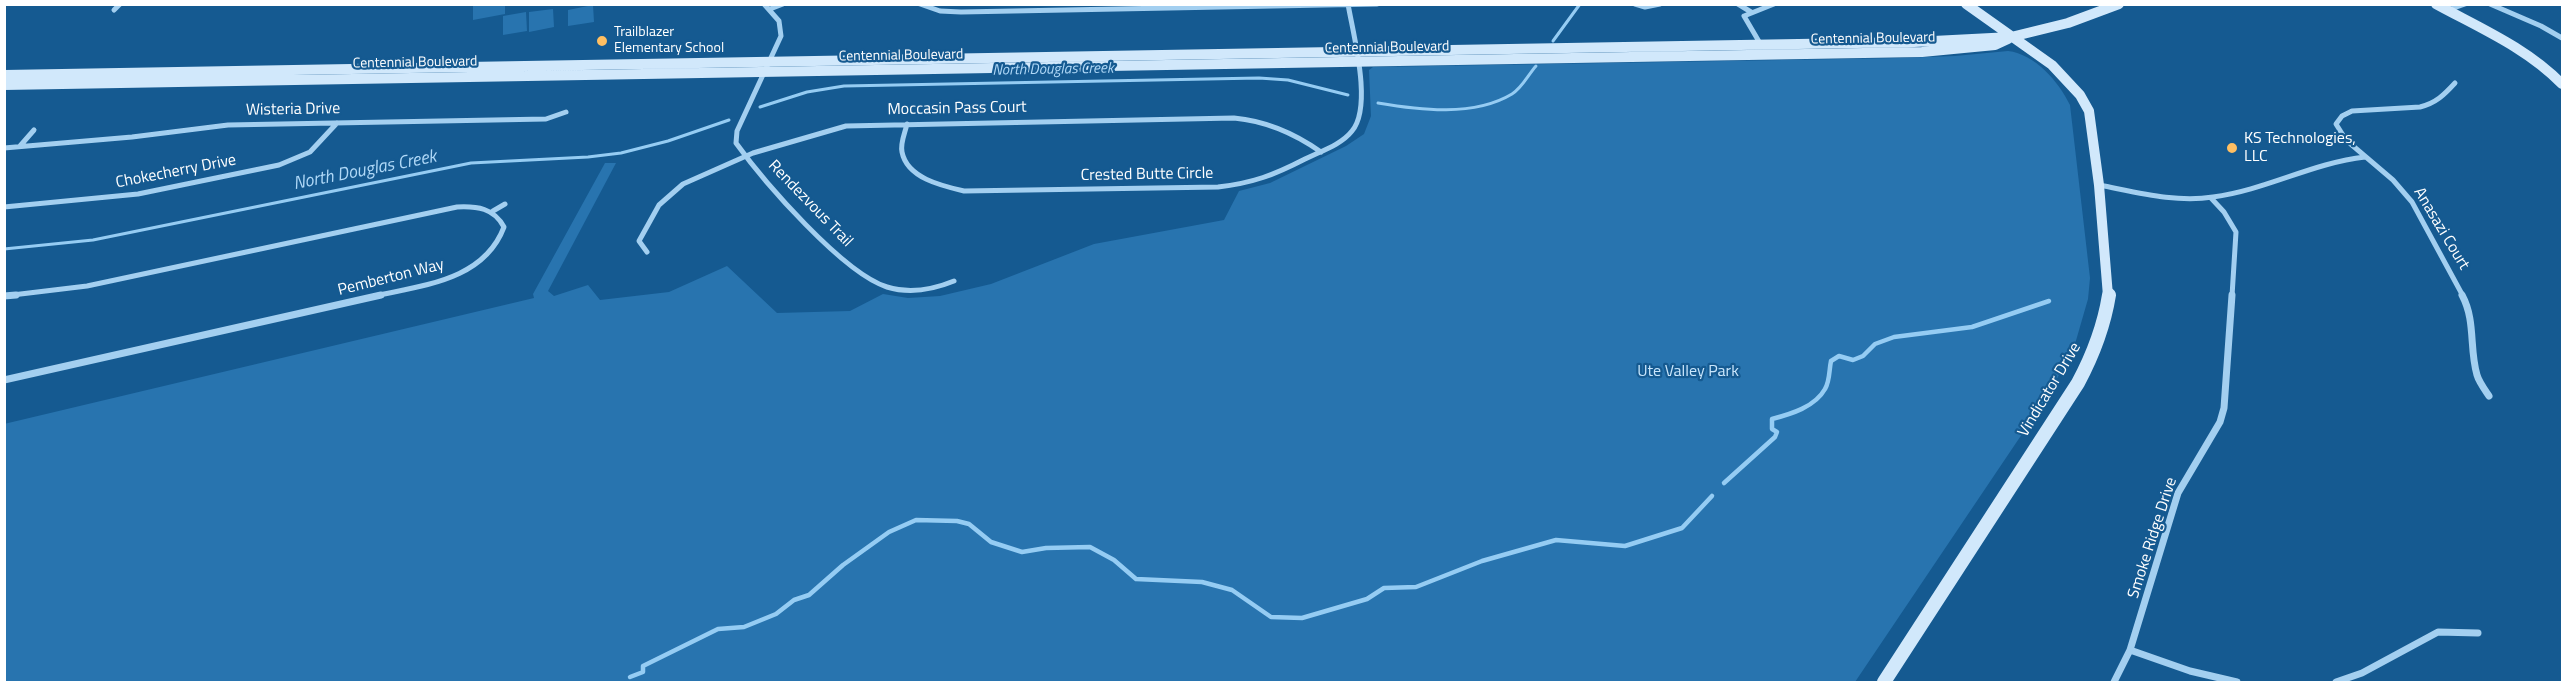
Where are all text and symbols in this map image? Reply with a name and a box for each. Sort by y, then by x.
place label: Trailblazer Elementary School [614,25,724,57]
street label: Centennial Boulevard [1810,30,1936,48]
marker: Trailblazer Elementary School [595,34,609,48]
street label: Centennial Boulevard [1324,39,1450,57]
street label: Centennial Boulevard [838,47,964,65]
street label: Centennial Boulevard [352,54,478,72]
water label: North Douglas Creek [992,60,1114,80]
street label: Moccasin Pass Court [887,98,1027,120]
street label: Wisteria Drive [246,100,340,120]
place label: KS Technologies, LLC [2244,129,2356,167]
marker: KS Technologies, LLC [2225,141,2239,155]
water label: North Douglas Creek [292,147,438,195]
street label: Chokecherry Drive [114,151,238,193]
street label: Rendezvous Trail [764,157,856,251]
street label: Crested Butte Circle [1080,164,1214,186]
street label: Anasazi Court [2409,184,2473,274]
street label: Pemberton Way [336,256,446,300]
street label: Vindicator Drive [2014,339,2086,441]
park label: Ute Valley Park [1637,362,1739,382]
street label: Smoke Ridge Drive [2124,475,2182,601]

